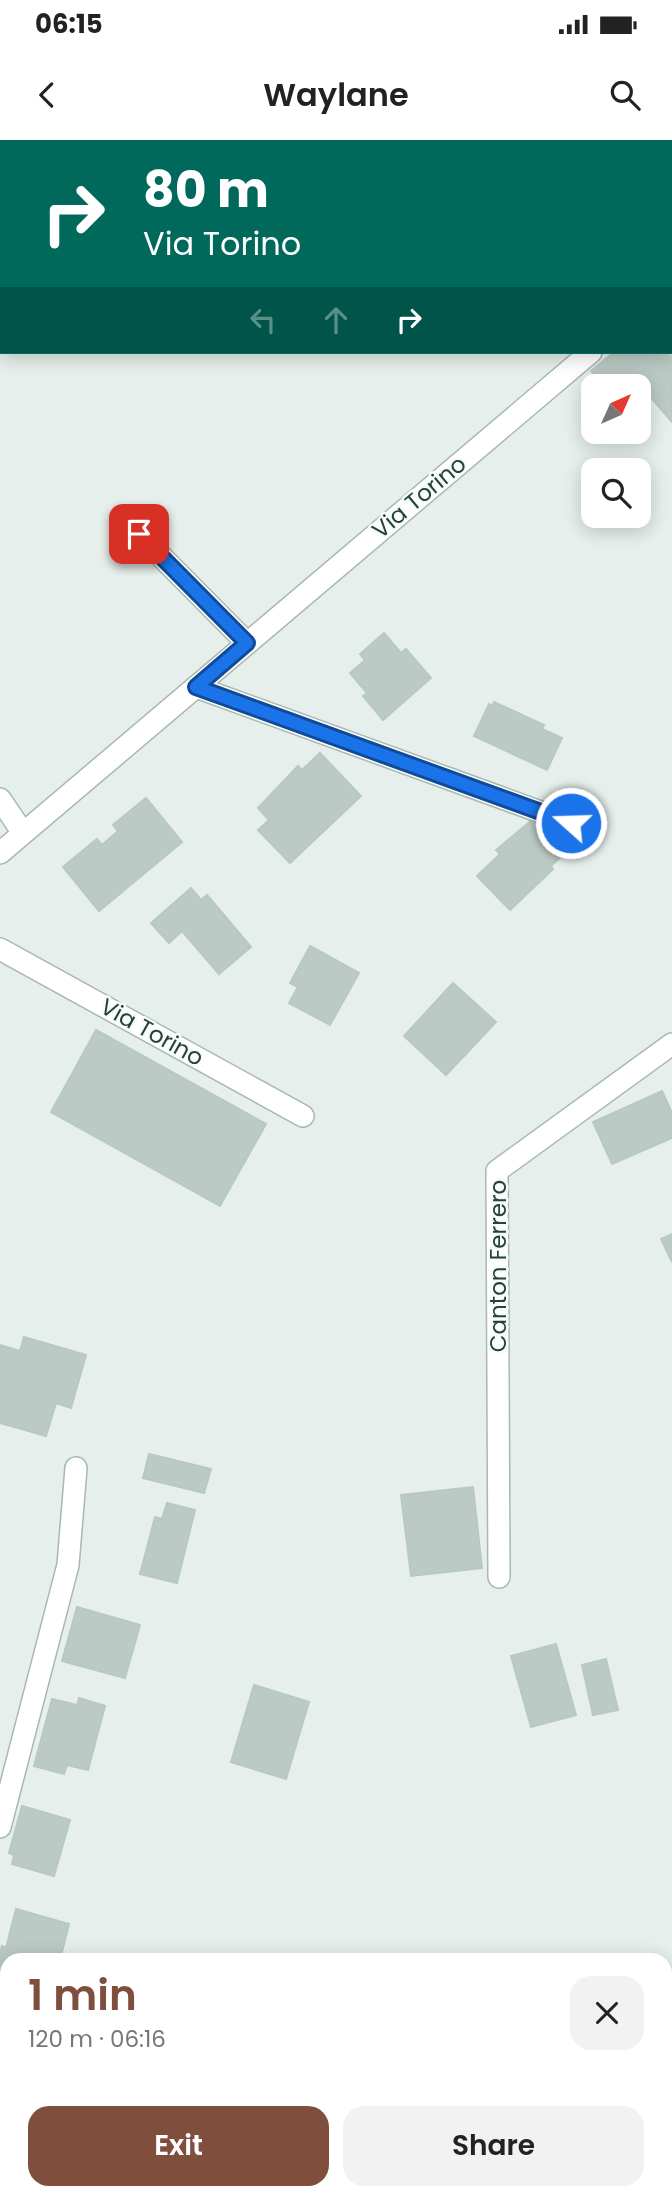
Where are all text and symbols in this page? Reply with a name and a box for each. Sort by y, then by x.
text: 06:15 [35,6,103,42]
text: Waylane [263,72,409,117]
icon: back [28,76,66,114]
icon: search [606,76,644,114]
text: 80 m [143,156,269,224]
icon: right [28,168,119,259]
text: Via Torino [143,221,301,266]
icon: left [244,301,282,339]
icon: ahead [317,301,355,339]
icon: right [390,301,428,339]
north arrow [581,374,651,444]
map controls [581,374,651,528]
street label: Via Torino [365,448,473,546]
button: search [581,458,651,528]
pin [109,504,169,564]
icon: arrive [120,515,158,553]
position arrow [534,786,608,860]
street label: Via Torino [94,990,210,1074]
street label: Canton Ferrero [482,1180,514,1352]
text: 1 min [28,1966,137,2025]
button: close [570,1976,644,2050]
text: 120 m · 06:16 [28,2023,166,2055]
button: Exit [28,2106,329,2186]
button: Share [343,2106,644,2186]

